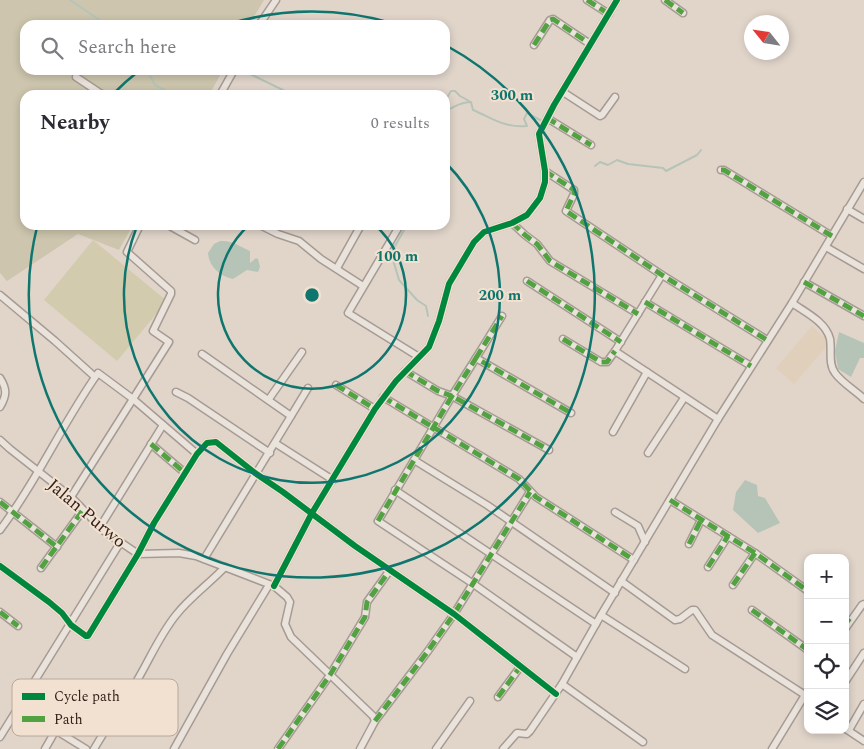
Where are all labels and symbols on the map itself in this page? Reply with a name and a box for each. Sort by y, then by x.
north arrow [744,15,789,60]
text: 300 m [491,84,534,107]
text: 100 m [376,245,419,268]
text: 200 m [479,284,522,307]
centre of rings [303,286,321,304]
street label: Jalan Purwo [41,472,132,555]
legend [12,679,178,736]
text: Cycle path [54,686,120,707]
text: Path [54,709,83,730]

